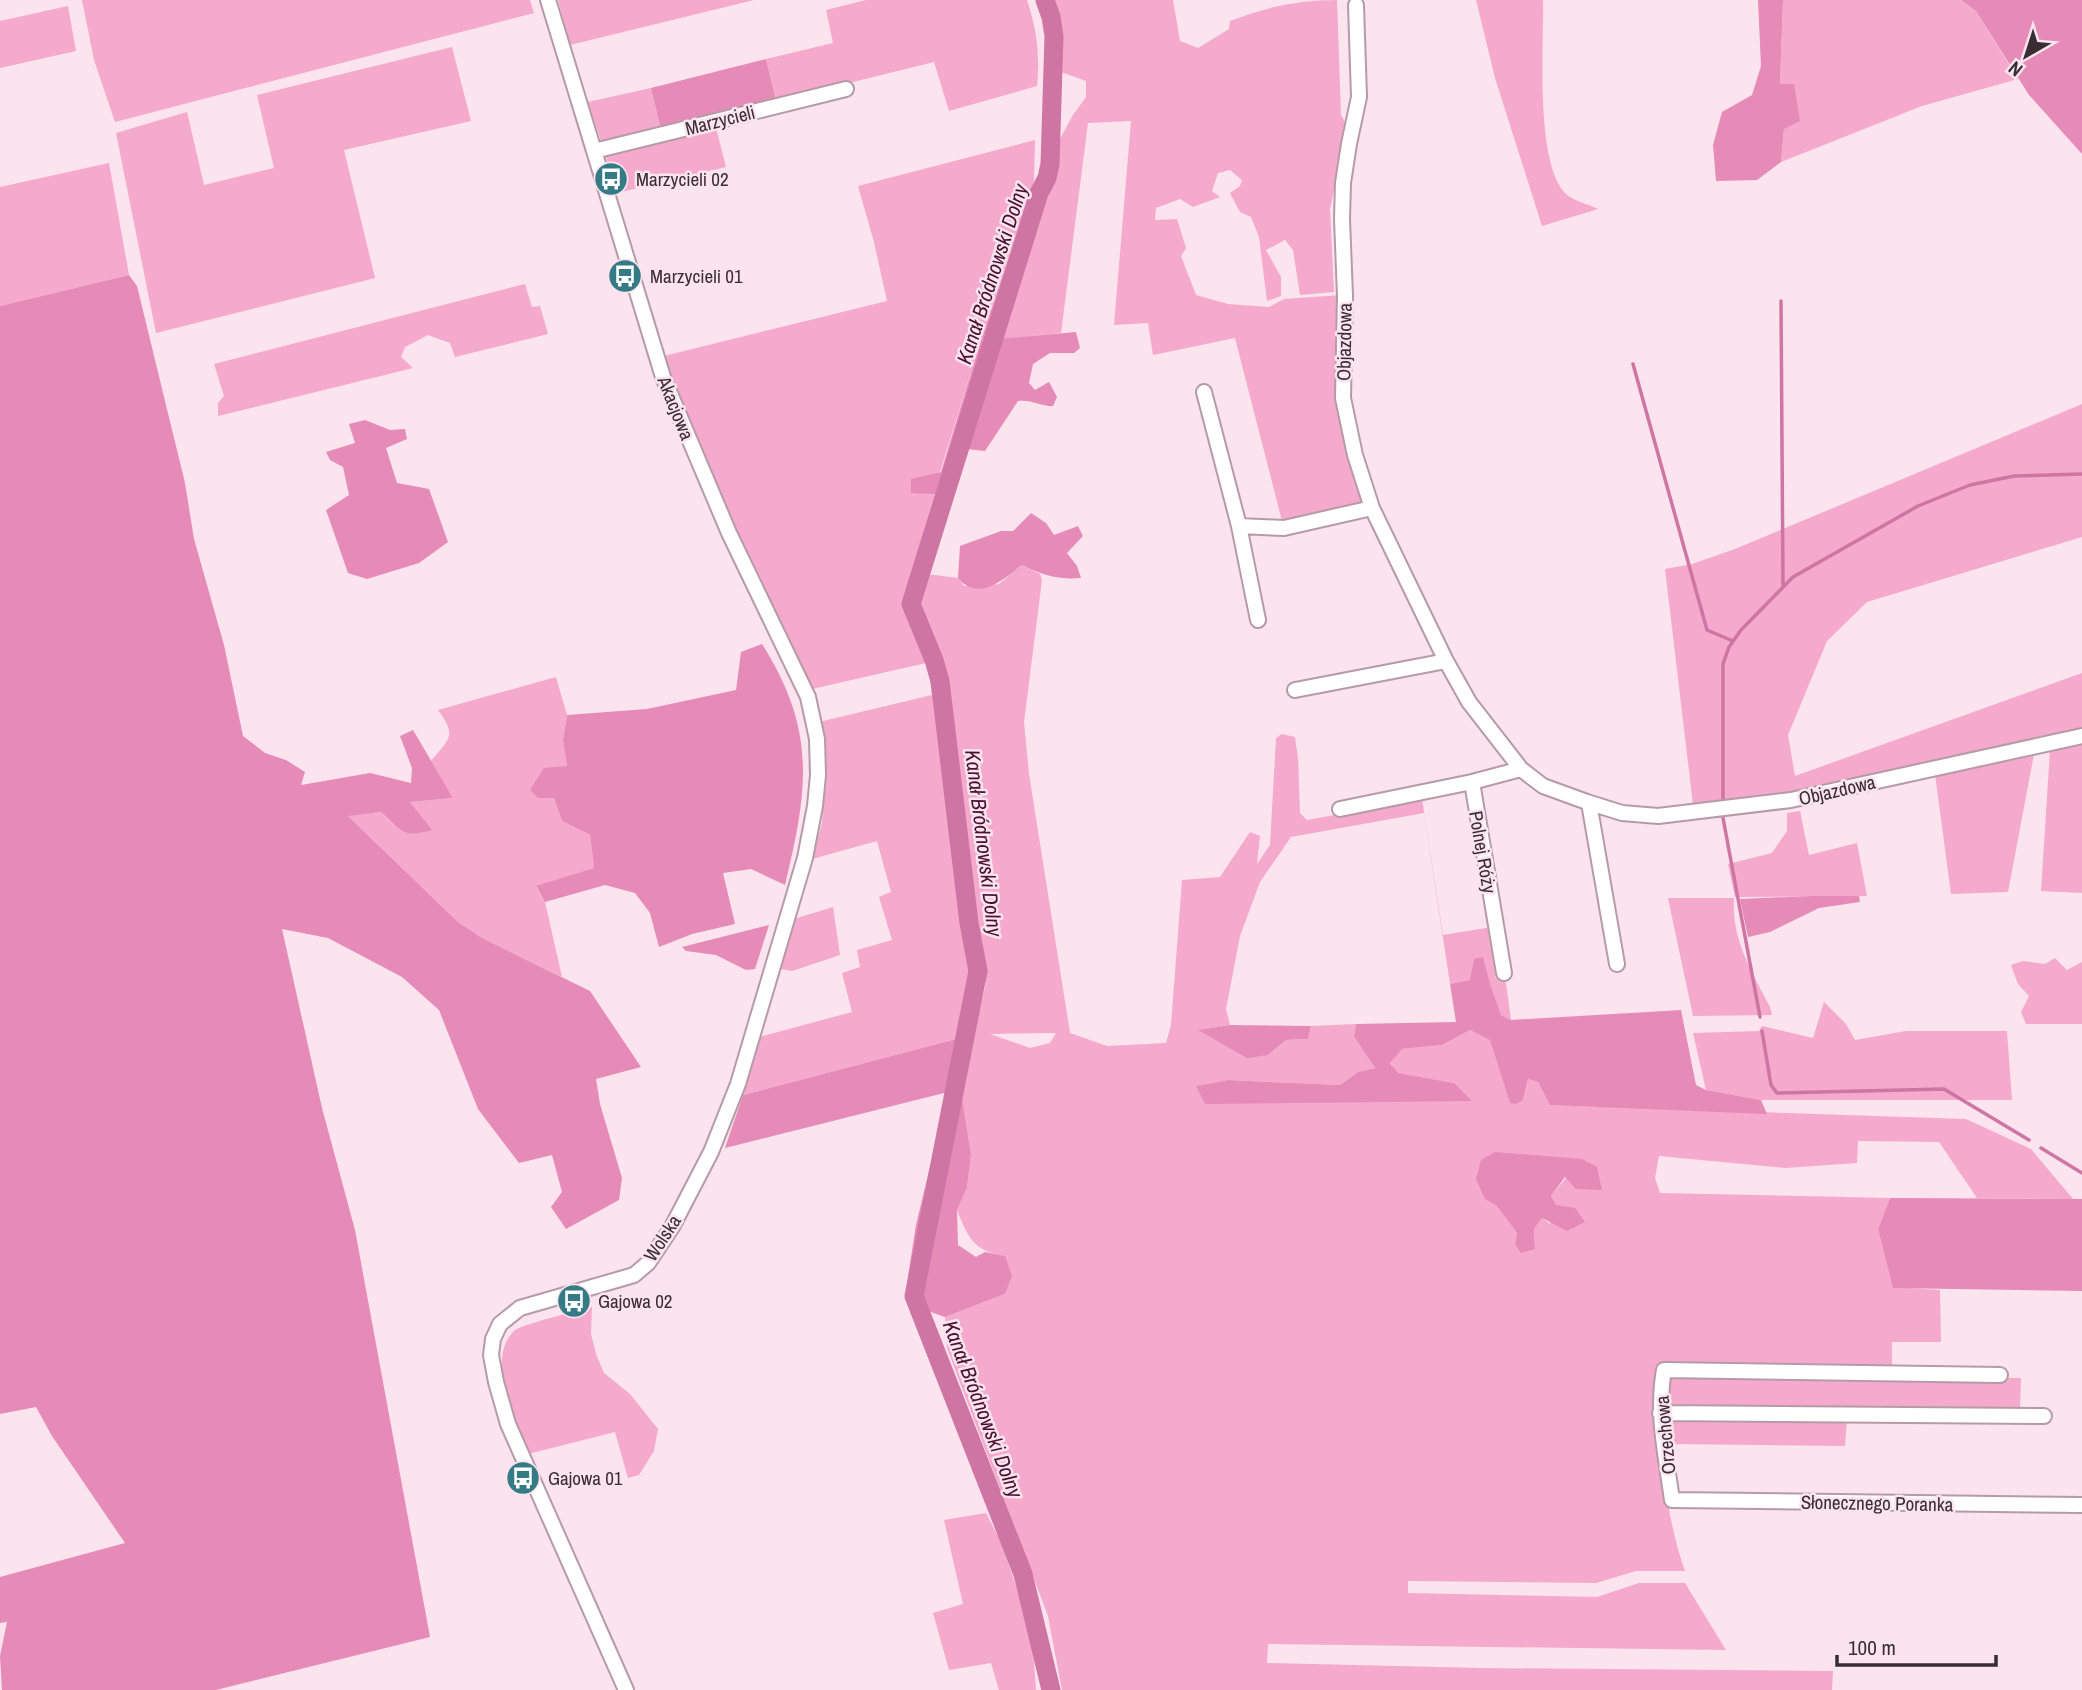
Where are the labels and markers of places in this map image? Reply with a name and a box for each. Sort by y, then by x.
bus stop icon: Marzycieli 02 [592,160,630,198]
place label: Marzycieli 02 [636,166,729,192]
bus stop icon: Marzycieli 01 [606,257,644,295]
place label: Marzycieli 01 [650,263,743,289]
bus stop icon: Gajowa 02 [555,1282,593,1320]
place label: Gajowa 02 [598,1288,672,1314]
bus stop icon: Gajowa 01 [504,1459,542,1497]
place label: Gajowa 01 [548,1465,623,1491]

